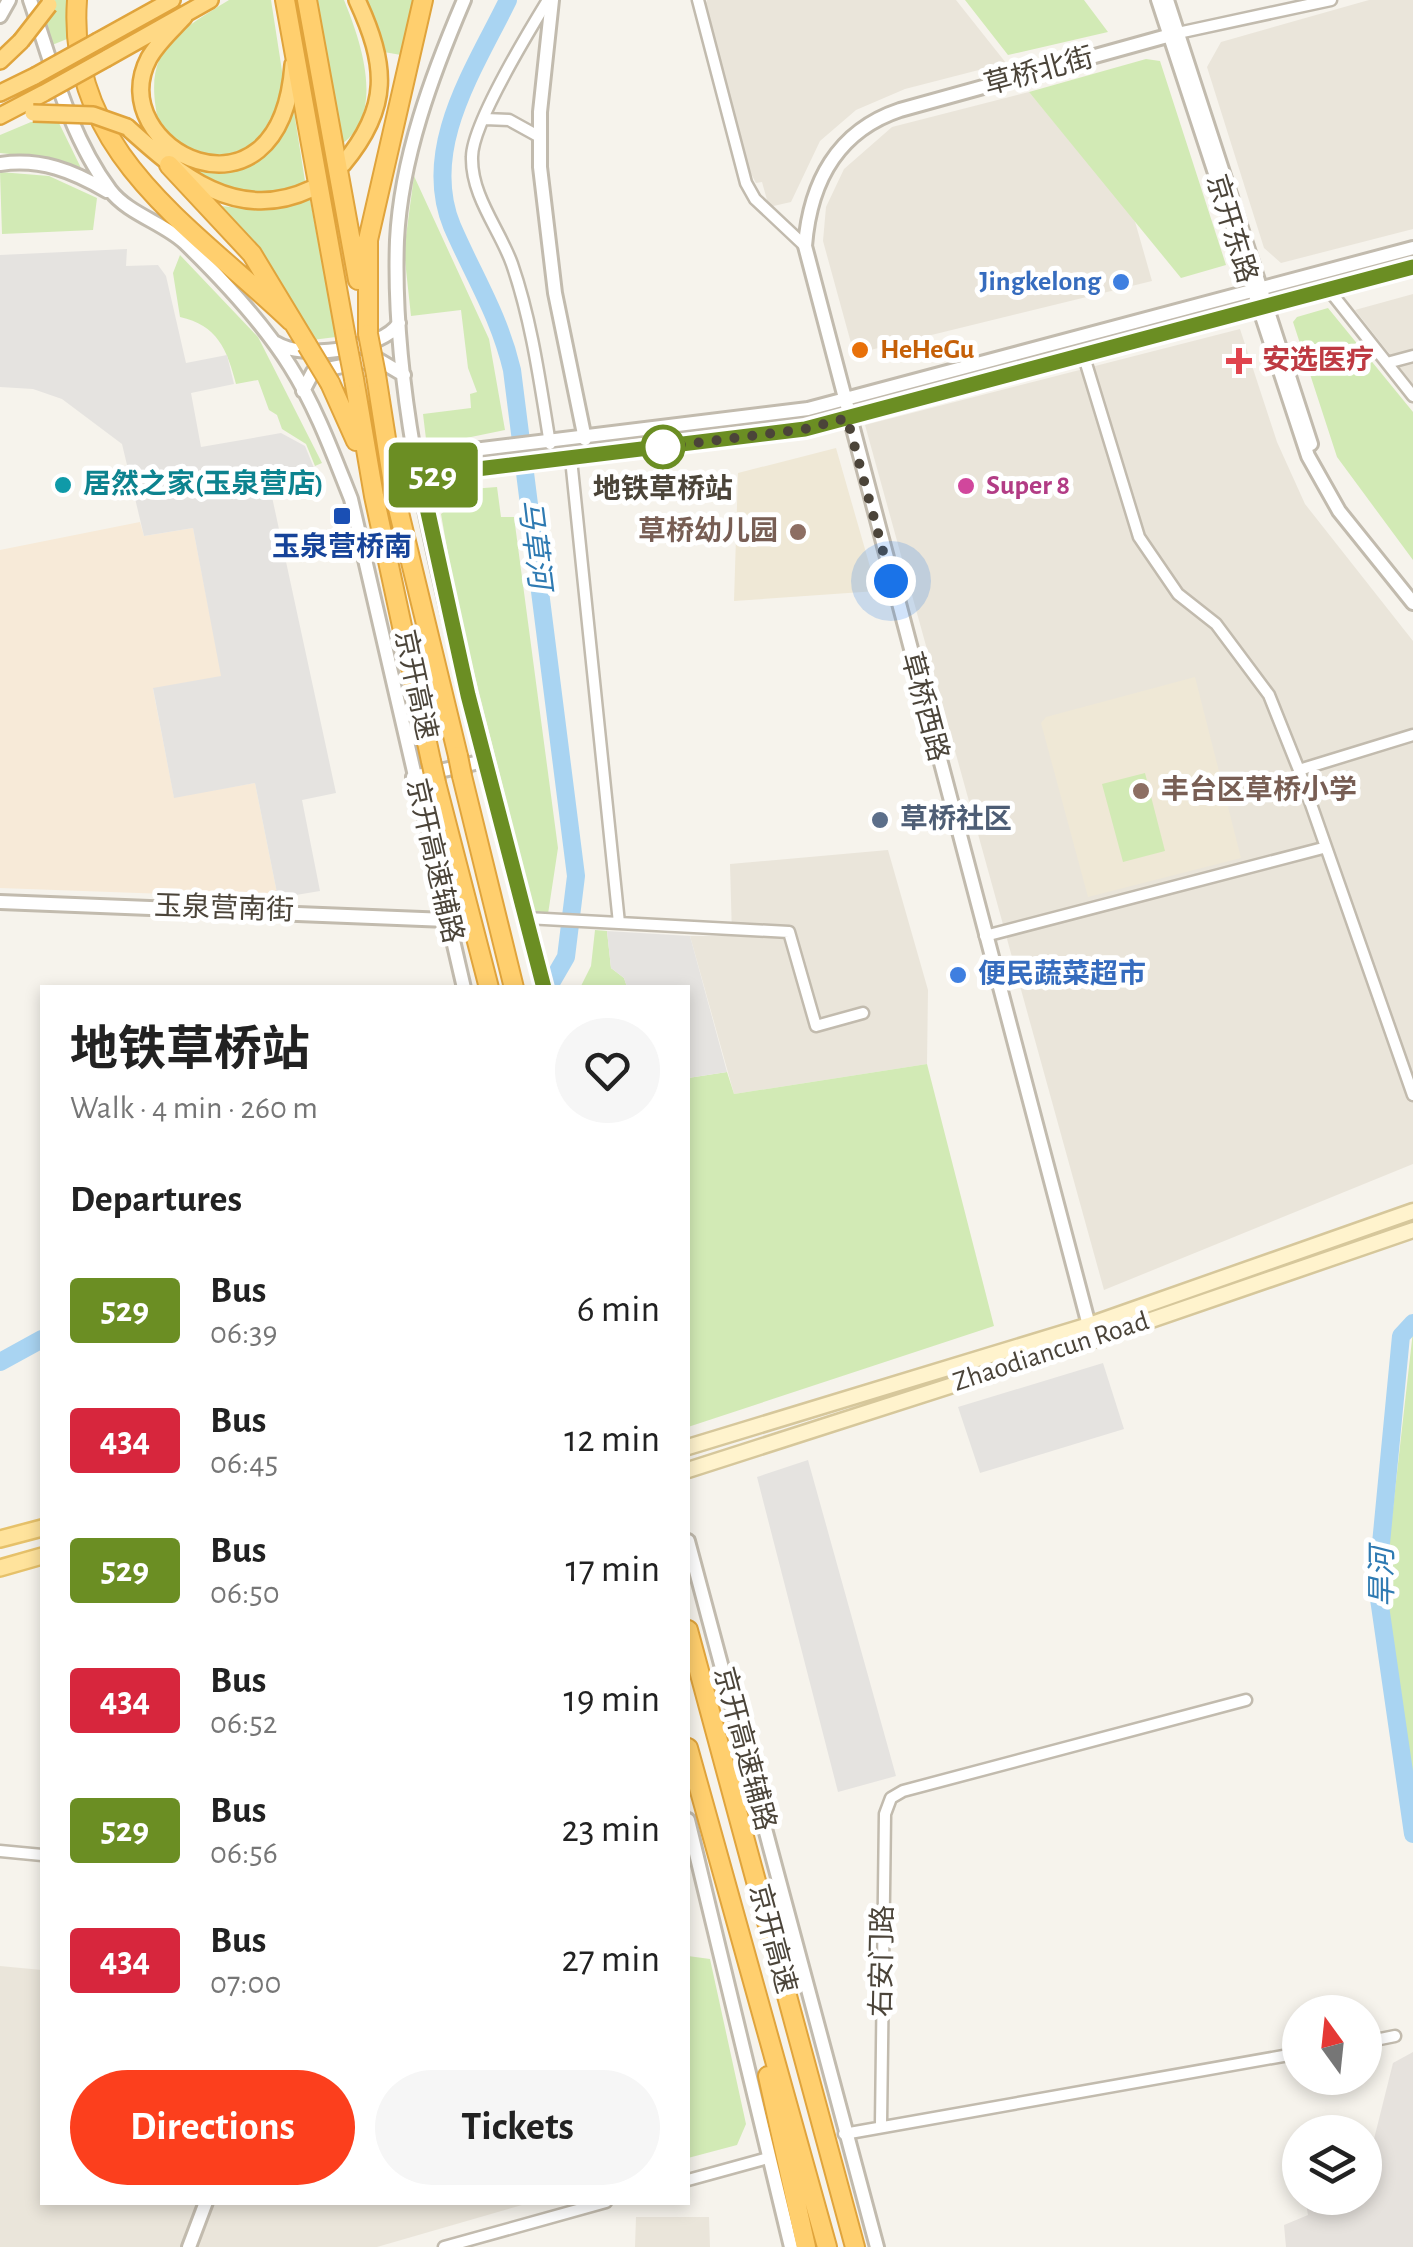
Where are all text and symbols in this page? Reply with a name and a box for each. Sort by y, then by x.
street label: 草桥北街 [981,42,1097,100]
street label: 京开东路 [1201,171,1263,287]
place label: Jingkelong [979,268,1102,296]
marker: Jingkelong [1110,271,1132,293]
place label: HeHeGu [880,336,975,364]
marker: HeHeGu [849,339,871,361]
place label: 安选医疗 [1262,344,1374,375]
marker: 安选医疗 [1226,348,1252,374]
marker: 地铁草桥站 [642,426,684,468]
line badge: 529 [376,442,490,508]
text: 529 [409,458,457,493]
place label: 居然之家(玉泉营店) [83,468,324,499]
place label: Super 8 [986,472,1070,500]
place label: 地铁草桥站 [593,473,733,504]
marker: 居然之家(玉泉营店) [52,474,74,496]
marker: Super 8 [955,475,977,497]
water label: 马草河 [514,497,557,595]
marker: 玉泉营桥南 [331,505,353,527]
place label: 草桥幼儿园 [638,515,778,546]
marker: 草桥幼儿园 [787,521,809,543]
place label: 玉泉营桥南 [272,531,412,562]
your location [866,556,916,606]
street label: 京开高速 [390,627,442,743]
street label: 草桥西路 [896,649,954,765]
place label: 丰台区草桥小学 [1161,774,1357,805]
street label: 京开高速辅路 [401,776,468,946]
marker: 丰台区草桥小学 [1130,780,1152,802]
place label: 草桥社区 [900,804,1012,834]
marker: 草桥社区 [869,809,891,831]
street label: 玉泉营南街 [154,891,295,925]
place label: 便民蔬菜超市 [978,958,1146,989]
marker: 便民蔬菜超市 [947,964,969,986]
button: heart [555,1018,660,1123]
text: 地铁草桥站 [70,1027,310,1075]
text: Walk · 4 min · 260 m [70,1092,318,1124]
text: Departures [70,1181,242,1219]
text: Bus [210,1272,266,1310]
text: 6 min [577,1291,660,1329]
text: 529 [101,1293,149,1328]
street label: Zhaodiancun Road [950,1307,1152,1397]
text: 06:39 [210,1317,278,1349]
text: Bus [210,1402,266,1440]
text: 12 min [564,1421,660,1459]
text: 434 [100,1423,150,1458]
text: 06:45 [210,1447,278,1479]
text: Bus [210,1532,266,1570]
water label: 旱河 [1367,1542,1398,1607]
text: 17 min [566,1551,660,1589]
text: 529 [101,1553,149,1588]
text: 06:50 [210,1577,280,1609]
text: Bus [210,1662,266,1700]
street label: 京开高速辅路 [709,1664,781,1834]
text: 19 min [564,1681,660,1719]
text: 434 [100,1683,150,1718]
text: 06:52 [210,1707,277,1739]
text: Bus [210,1792,266,1830]
text: 23 min [562,1811,660,1849]
text: 529 [101,1813,149,1848]
text: 06:56 [210,1837,278,1869]
street label: 京开高速 [744,1881,802,1997]
street label: 右安门路 [866,1905,898,2017]
text: Bus [210,1922,266,1960]
text: 27 min [561,1941,660,1979]
text: 434 [100,1943,150,1978]
text: 07:00 [210,1967,281,1999]
north arrow [1282,1995,1382,2095]
map controls [1282,1995,1382,2215]
button: Directions [70,2070,355,2185]
button: Tickets [375,2070,660,2185]
button: layers [1282,2115,1382,2215]

